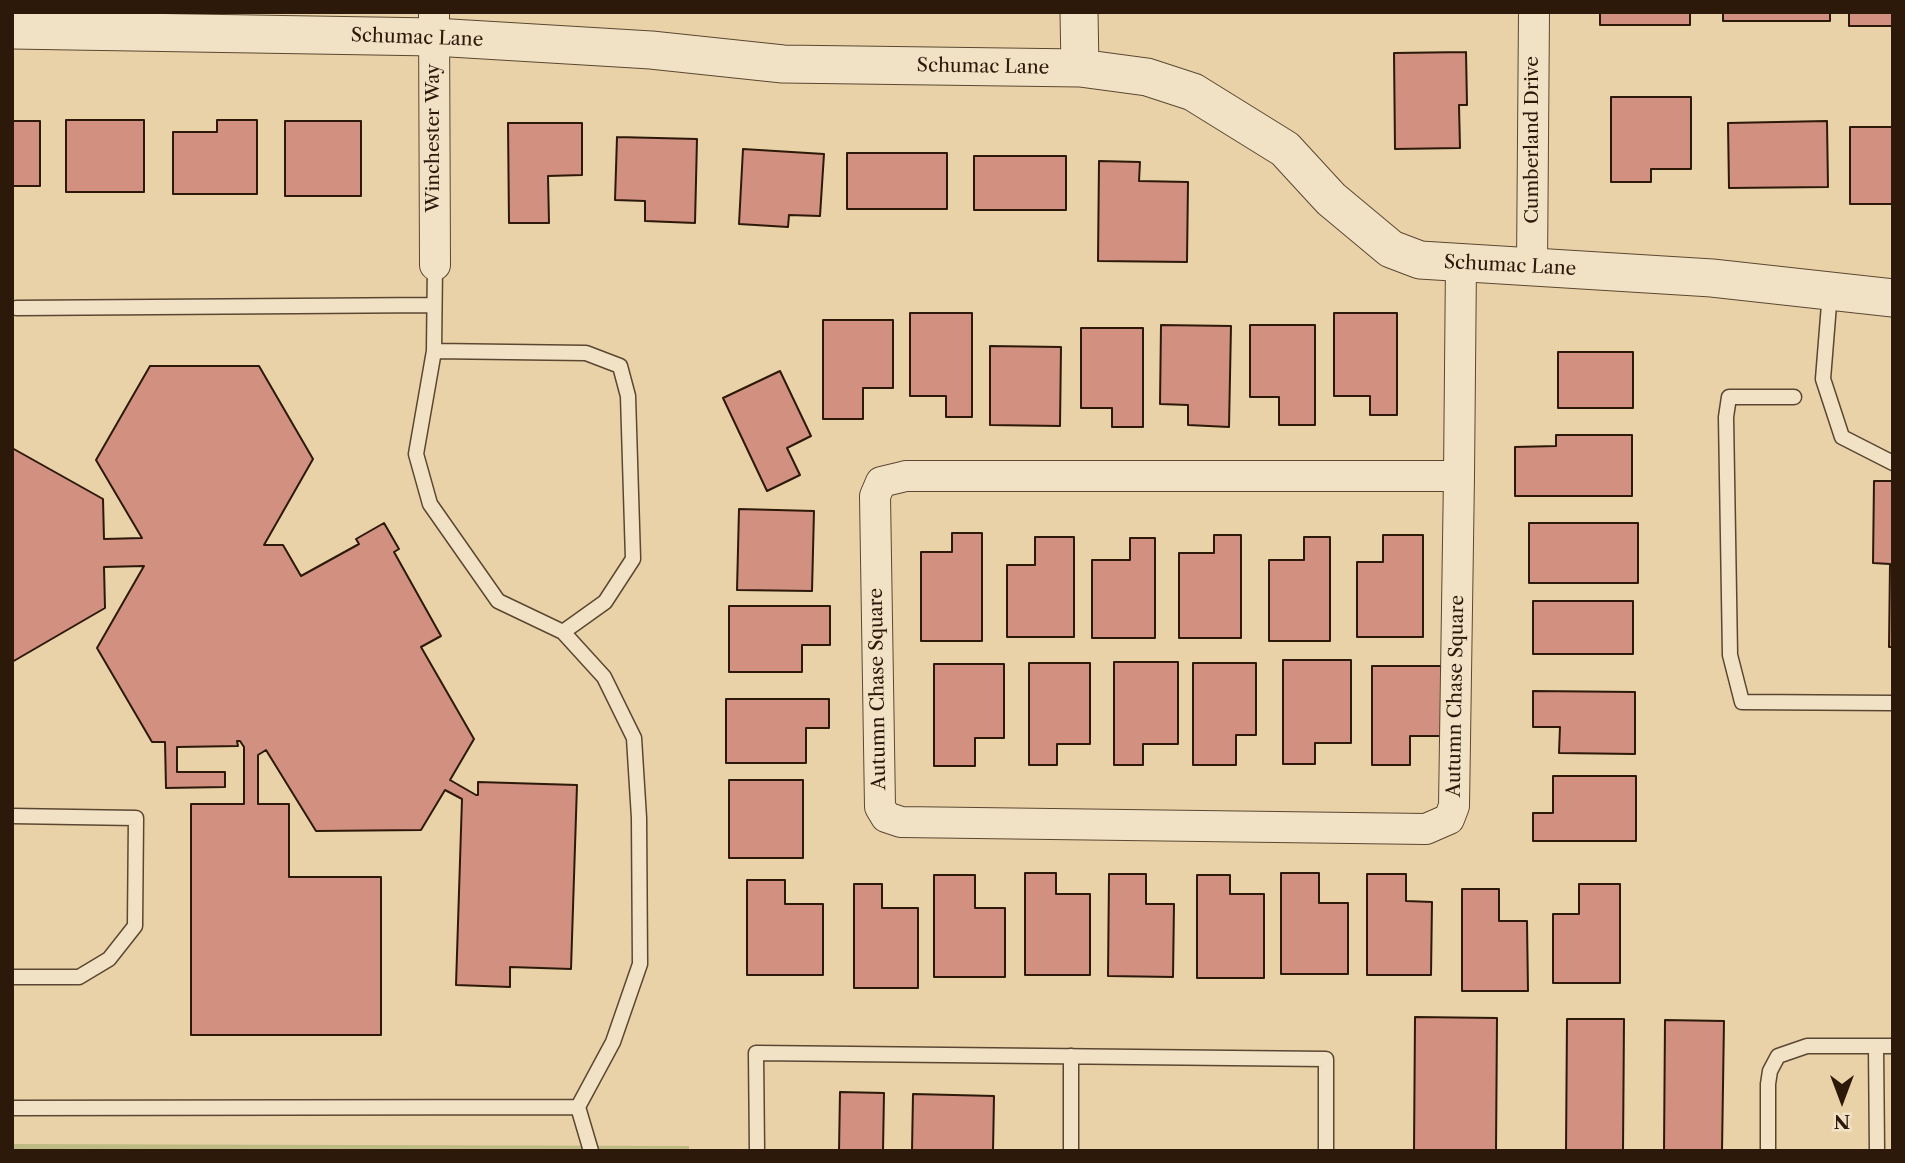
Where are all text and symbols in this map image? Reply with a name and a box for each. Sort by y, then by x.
street label: Schumac Lane [350,24,484,52]
street label: Schumac Lane [916,54,1050,80]
street label: Cumberland Drive [1522,56,1544,224]
street label: Winchester Way [423,64,445,212]
street label: Schumac Lane [1443,251,1577,281]
street label: Autumn Chase Square [865,588,891,790]
street label: Autumn Chase Square [1443,595,1469,797]
north arrow [1807,1065,1877,1135]
text: N [1834,1110,1850,1133]

